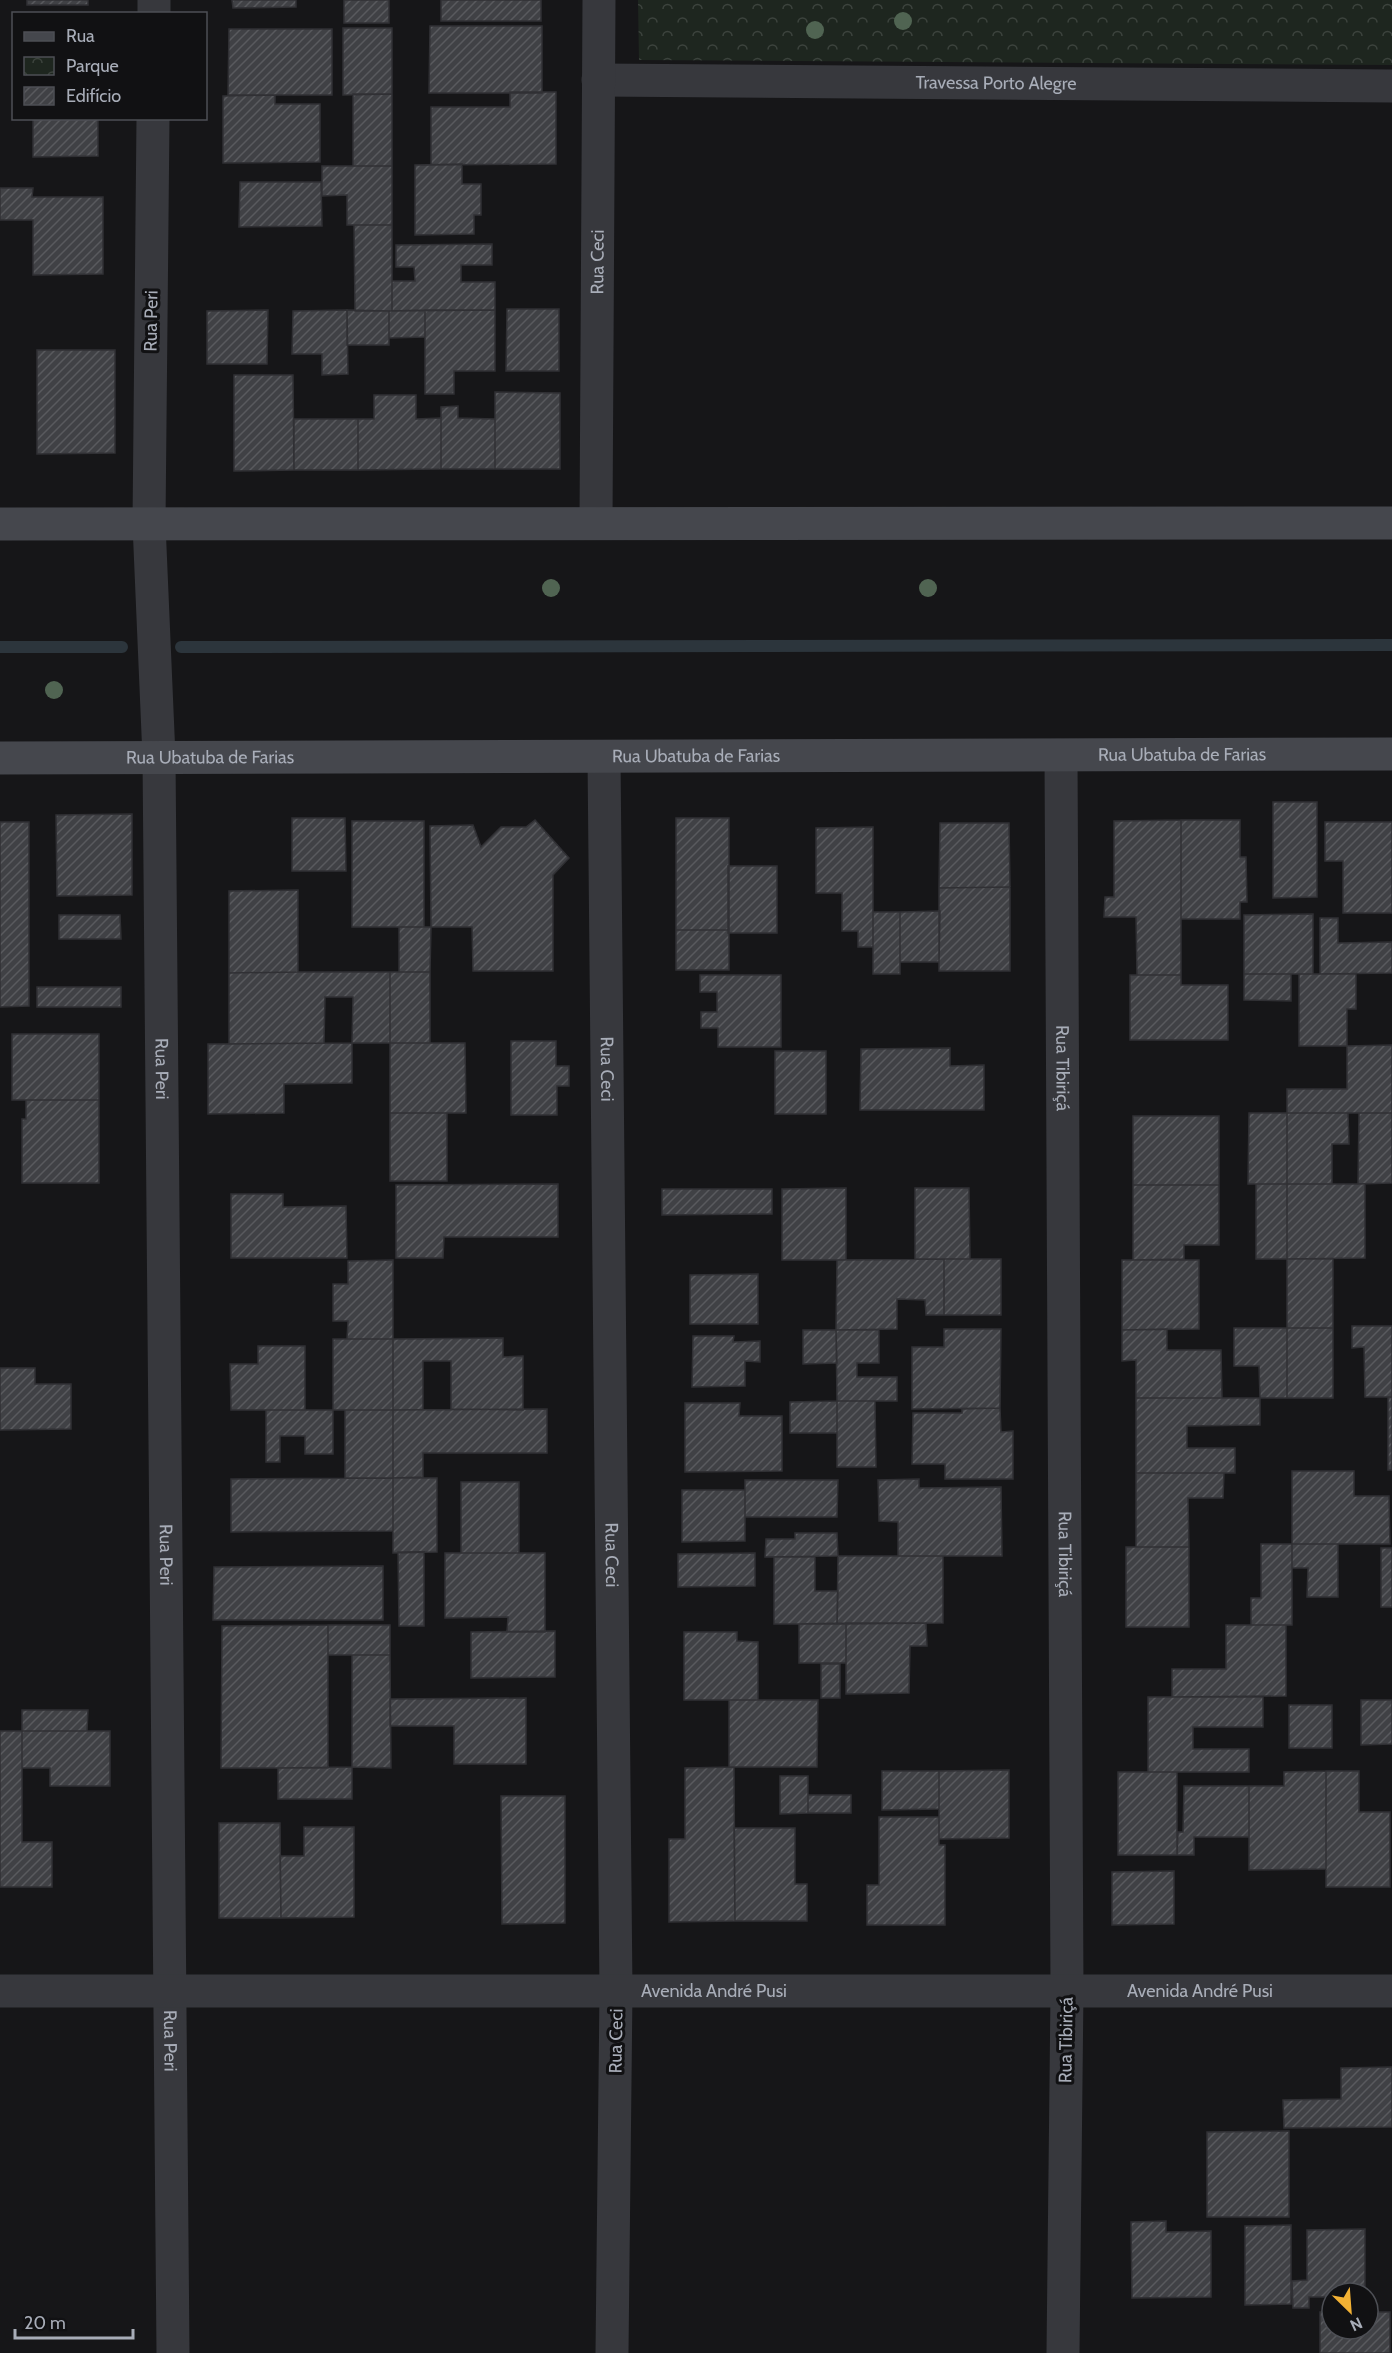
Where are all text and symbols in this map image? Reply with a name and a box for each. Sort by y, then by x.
legend [12,12,207,120]
text: Rua [66,25,95,47]
text: Parque [66,55,119,77]
street label: Travessa Porto Alegre [915,71,1077,95]
text: Edifício [66,85,121,107]
street label: Rua Ceci [586,230,609,294]
street label: Rua Peri [139,290,163,352]
street label: Rua Ubatuba de Farias [1098,743,1266,766]
street label: Rua Ubatuba de Farias [612,745,780,767]
street label: Rua Ubatuba de Farias [126,746,294,769]
street label: Rua Tibiriçá [1051,1025,1074,1112]
street label: Rua Ceci [596,1036,618,1102]
street label: Rua Peri [150,1038,173,1100]
street label: Rua Tibiriçá [1054,1511,1076,1598]
street label: Rua Ceci [600,1522,623,1587]
street label: Rua Peri [155,1524,177,1586]
street label: Avenida André Pusi [641,1980,787,2002]
street label: Avenida André Pusi [1127,1980,1273,2002]
street label: Rua Tibiriçá [1054,1996,1078,2083]
street label: Rua Ceci [604,2008,628,2074]
street label: Rua Peri [159,2010,182,2072]
north arrow [1320,2281,1380,2341]
scale bar [15,2302,134,2340]
text: 20 m [24,2312,66,2334]
text: N [1347,2313,1365,2335]

